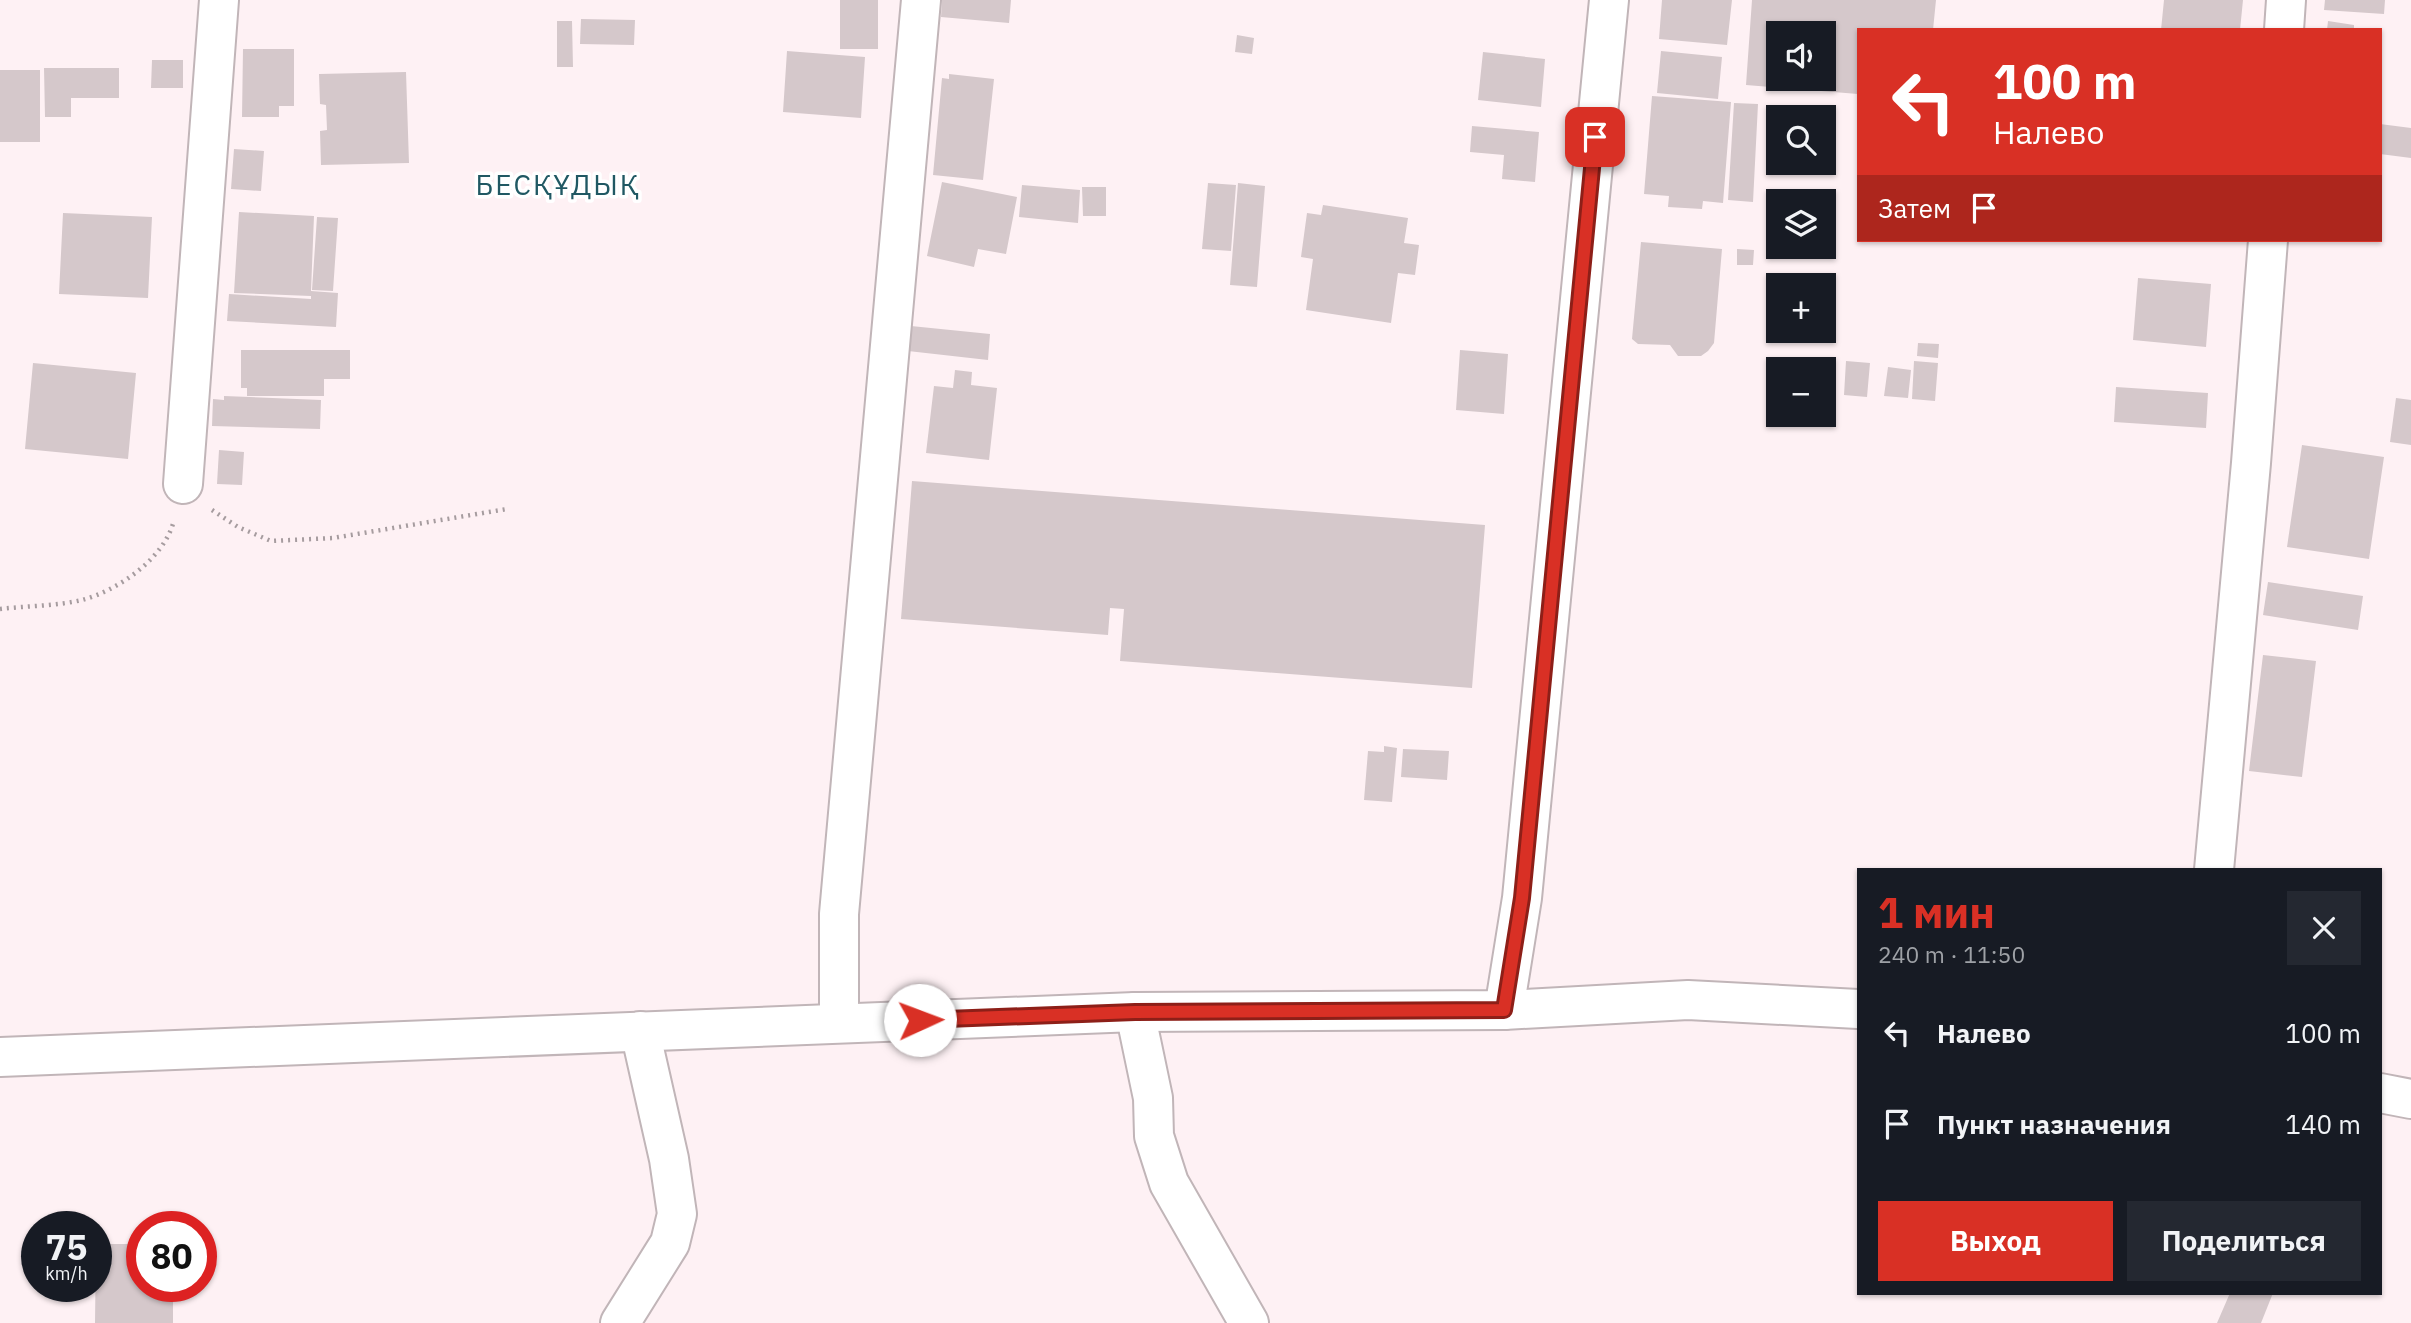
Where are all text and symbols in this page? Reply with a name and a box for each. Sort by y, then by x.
map controls [1766,21,1836,427]
button: sound [1766,21,1836,91]
text: 100 m [1993,49,2137,112]
icon: left [1878,56,1969,147]
button: search [1766,105,1836,175]
pin [1565,107,1625,167]
text: Налево [1993,111,2104,153]
icon: arrive [1576,118,1614,156]
district label: БЕСҚҰДЫҚ [475,166,641,203]
button: layers [1766,189,1836,259]
icon: arrive [1965,189,2003,227]
text: Затем [1878,191,1951,225]
button: + [1766,273,1836,343]
button: − [1766,357,1836,427]
text: 1 мин [1878,885,1995,940]
button: close [2287,891,2361,965]
text: 240 m · 11:50 [1878,939,2025,969]
position arrow [883,983,957,1057]
icon: left [1878,1014,1916,1052]
text: Налево [1937,1016,2031,1050]
text: 100 m [2285,1016,2361,1050]
icon: arrive [1878,1105,1916,1143]
text: Пункт назначения [1937,1107,2171,1141]
text: 140 m [2285,1107,2361,1141]
button: Выход [1878,1201,2113,1281]
button: Поделиться [2127,1201,2361,1281]
speed limit sign: 80 [126,1211,217,1302]
text: 75 [45,1224,88,1270]
text: km/h [45,1262,88,1285]

